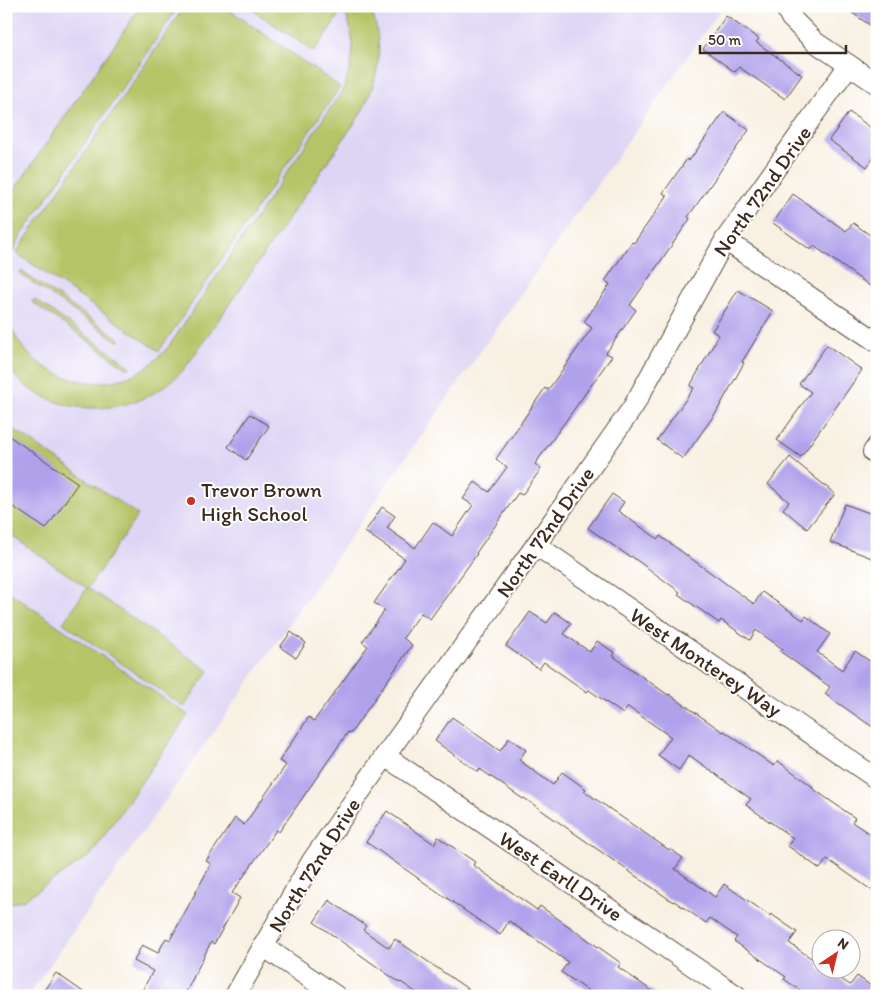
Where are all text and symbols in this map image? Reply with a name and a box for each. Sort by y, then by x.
scale bar [700,22,847,54]
text: 50 m [708,31,741,49]
street label: North 72nd Drive [708,121,816,261]
street label: North 72nd Drive [491,462,599,602]
place label: Trevor Brown High School [201,477,322,526]
marker: Trevor Brown High School [185,495,197,507]
street label: West Monterey Way [625,602,787,722]
street label: North 72nd Drive [263,793,365,937]
street label: West Earll Drive [495,826,627,926]
north arrow [810,930,860,980]
text: N [834,934,852,953]

